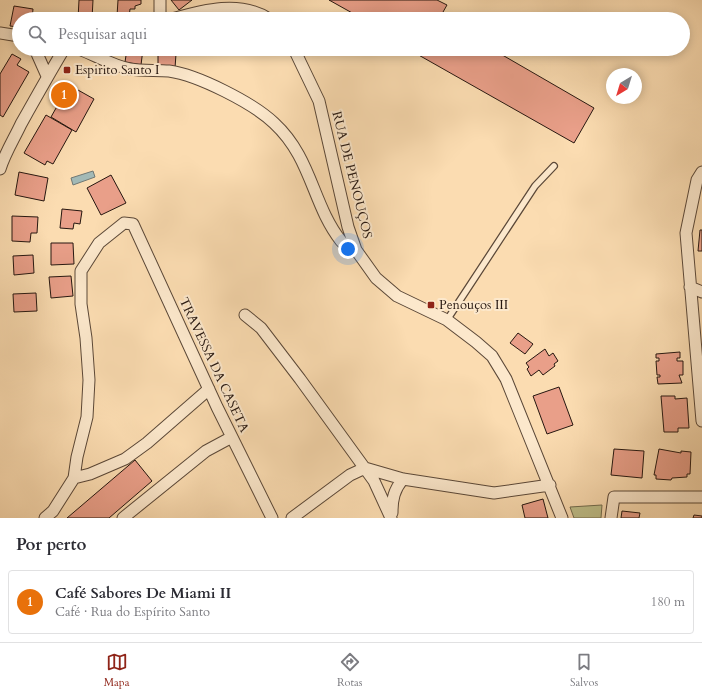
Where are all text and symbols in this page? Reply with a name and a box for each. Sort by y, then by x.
search box [12,12,690,56]
icon: search [26,23,48,45]
text: Pesquisar aqui [58,24,147,44]
place label: Espirito Santo I [75,61,160,79]
marker: Espirito Santo I [62,65,72,75]
north arrow [606,68,642,104]
pin: 1 [51,80,77,110]
street label: RUA DE PENOUÇOS [327,109,377,241]
your location [338,239,358,259]
street label: TRAVESSA DA CASETA [175,295,254,436]
place label: Penouços III [439,296,508,314]
marker: Penouços III [426,300,436,310]
text: Por perto [16,533,86,556]
text: Café Sabores De Miami II [55,583,231,603]
text: 1 [27,593,33,611]
text: 180 m [651,593,685,611]
text: Café · Rua do Espírito Santo [55,603,210,621]
tab: Mapa [104,651,129,690]
tab: Rotas [337,651,362,690]
tab: Salvos [570,651,598,690]

